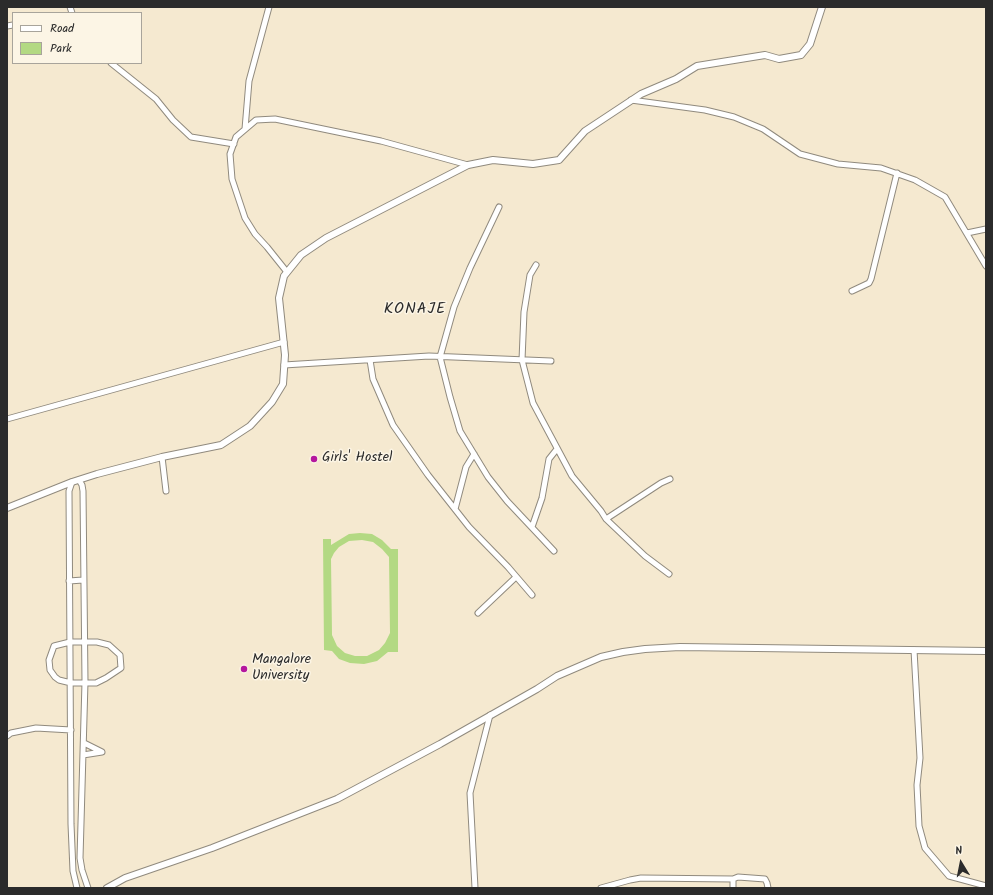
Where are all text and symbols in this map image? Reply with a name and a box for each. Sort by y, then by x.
legend [12,12,142,64]
text: Road [50,19,74,38]
text: Park [50,39,72,58]
district label: KONAJE [384,300,446,320]
place label: Girls' Hostel [322,451,392,467]
marker: Girls' Hostel [309,454,319,464]
place label: Mangalore University [252,653,311,686]
marker: Mangalore University [239,664,249,674]
text: N [954,842,964,861]
north arrow [941,843,981,883]

